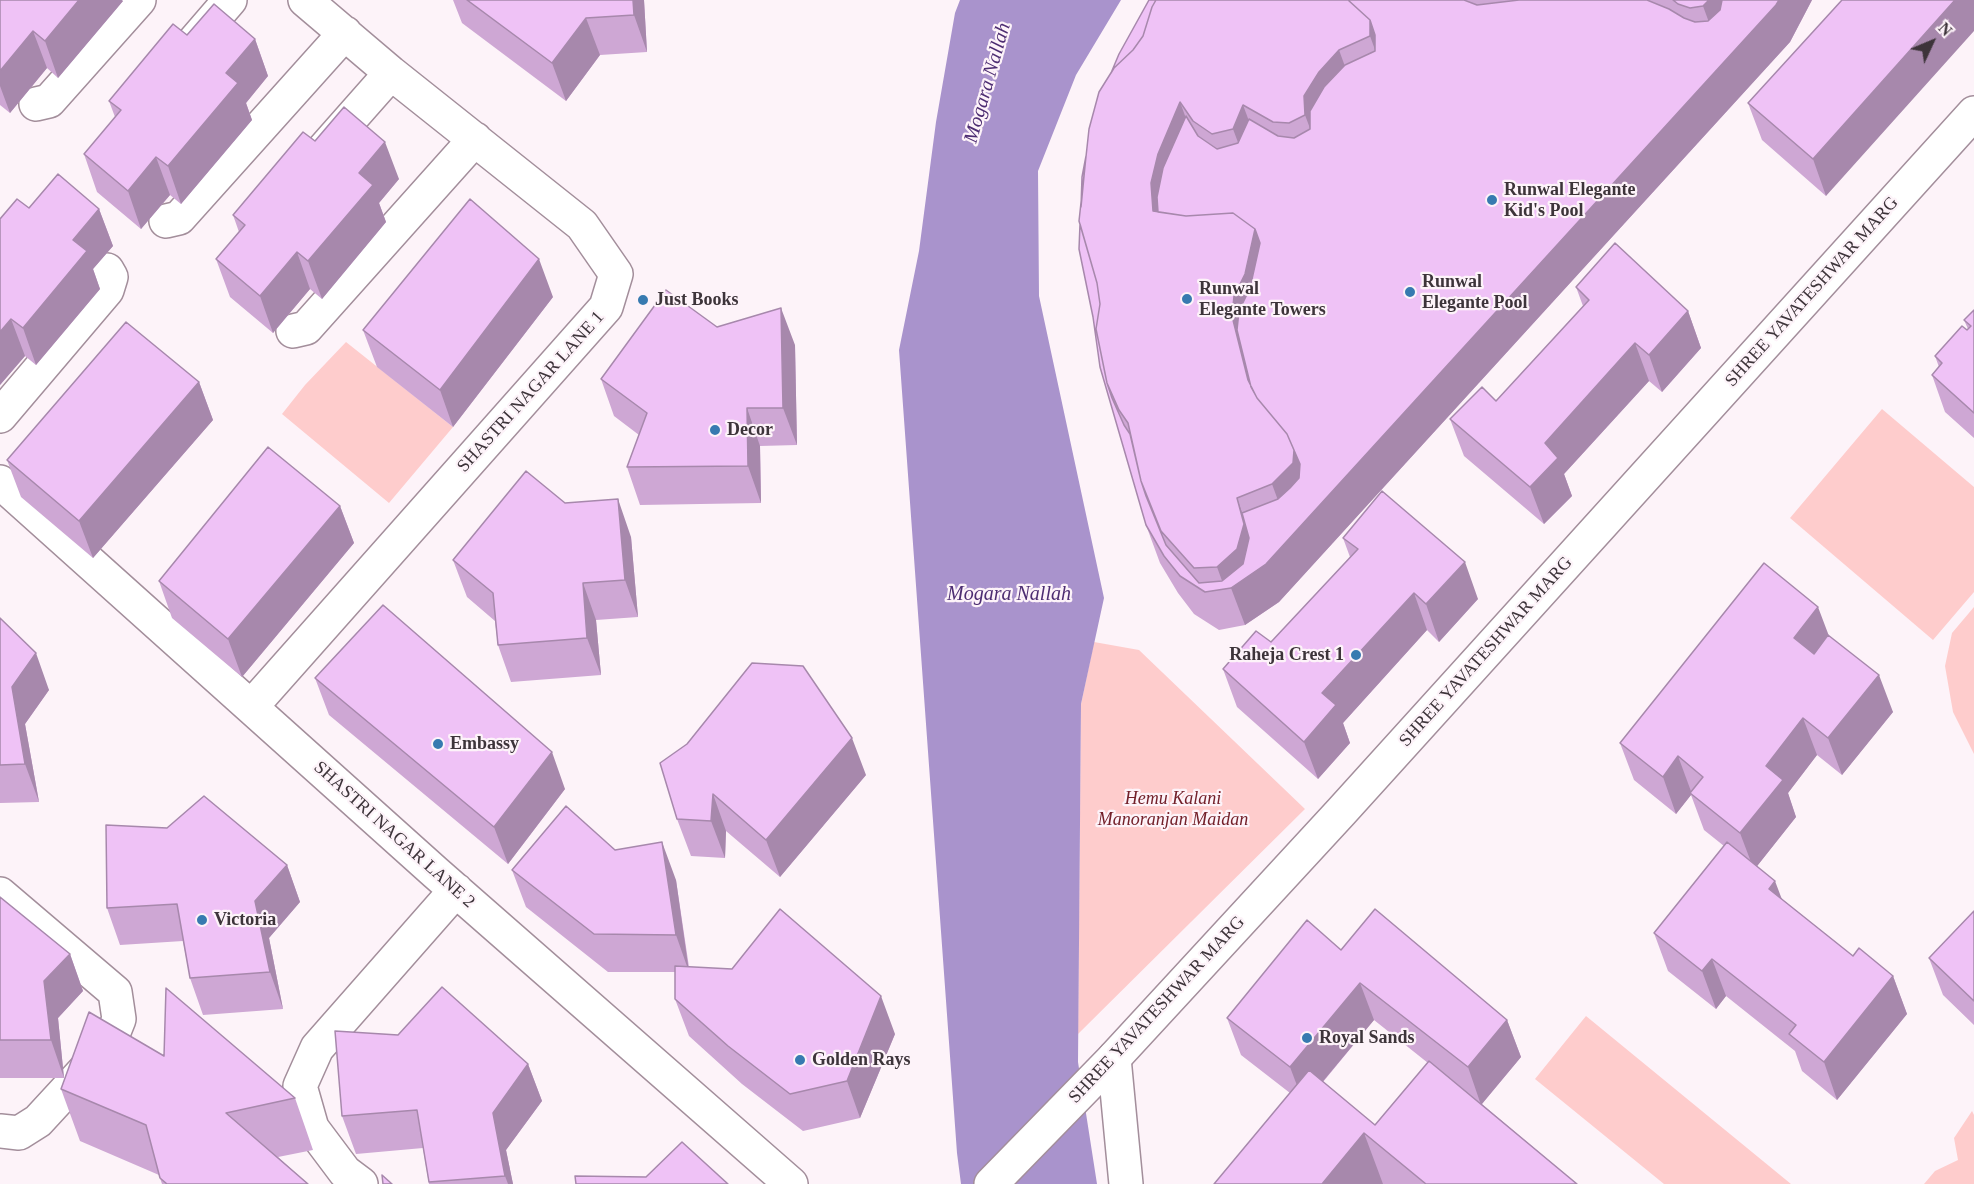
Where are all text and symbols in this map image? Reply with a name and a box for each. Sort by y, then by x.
north arrow [1902,12,1962,72]
text: N [1935,19,1955,39]
water label: Mogara Nallah [959,20,1017,146]
place label: Runwal Elegante Kid's Pool [1504,179,1636,222]
street label: SHREE YAVATESHWAR MARG [1721,192,1903,392]
marker: Runwal Elegante Kid's Pool [1485,193,1499,207]
place label: Runwal Elegante Pool [1422,271,1527,314]
place label: Runwal Elegante Towers [1199,278,1326,320]
marker: Runwal Elegante Pool [1403,285,1417,299]
place label: Just Books [655,289,739,311]
marker: Runwal Elegante Towers [1180,292,1194,306]
marker: Just Books [636,293,650,307]
street label: SHASTRI NAGAR LANE 1 [453,307,609,477]
place label: Decor [727,419,773,441]
marker: Decor [708,423,722,437]
street label: SHREE YAVATESHWAR MARG [1395,552,1577,752]
water label: Mogara Nallah [947,583,1071,607]
place label: Raheja Crest 1 [1229,644,1344,666]
marker: Raheja Crest 1 [1349,648,1363,662]
place label: Embassy [450,733,519,755]
marker: Embassy [431,737,445,751]
street label: SHASTRI NAGAR LANE 2 [309,757,479,913]
park label: Hemu Kalani Manoranjan Maidan [1098,788,1248,830]
place label: Victoria [214,909,276,931]
street label: SHREE YAVATESHWAR MARG [1064,912,1250,1108]
marker: Victoria [195,913,209,927]
place label: Royal Sands [1319,1027,1415,1049]
marker: Royal Sands [1300,1031,1314,1045]
place label: Golden Rays [812,1049,911,1071]
marker: Golden Rays [793,1053,807,1067]

